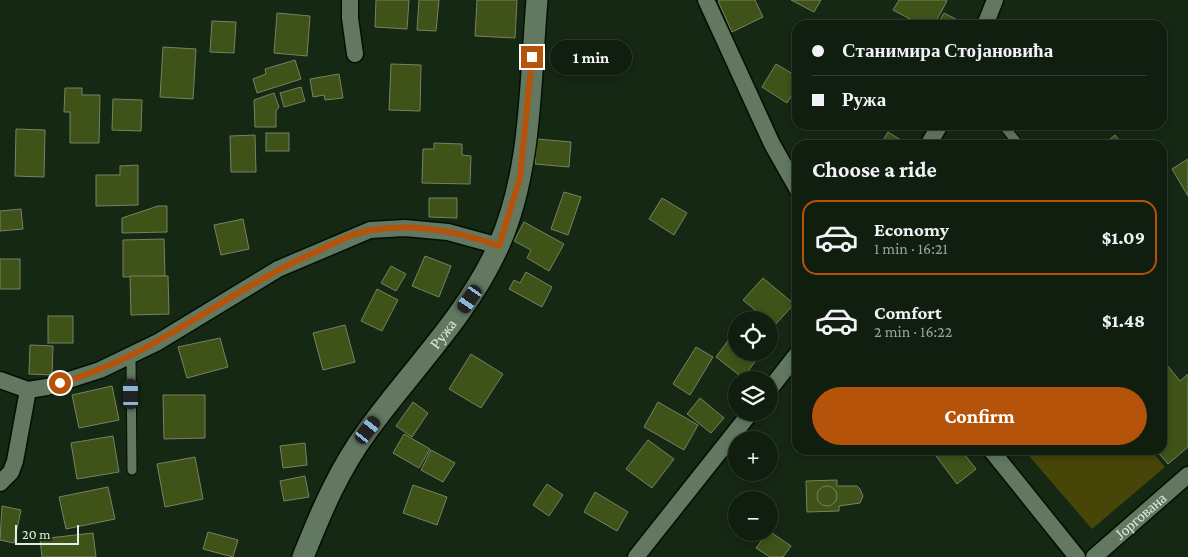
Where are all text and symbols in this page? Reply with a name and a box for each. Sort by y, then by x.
callout: 1 min [550,40,632,74]
text: Станимира Стојановића [842,40,1053,61]
route end [521,46,543,68]
text: 1 min [573,49,609,66]
text: Ружа [842,89,886,110]
text: Choose a ride [812,157,937,182]
icon: car [814,215,859,260]
text: Economy [874,219,949,240]
text: $1.09 [1102,227,1145,248]
text: 1 min · 16:21 [874,240,948,257]
car [455,282,484,316]
icon: car [814,298,859,343]
text: Comfort [874,302,942,323]
text: $1.48 [1102,310,1145,331]
map controls [728,311,778,541]
button: locate [728,311,778,361]
street label: Ружа [427,316,460,352]
text: 2 min · 16:22 [874,323,952,340]
button: layers [728,371,778,421]
route start [49,372,71,394]
car [123,379,138,409]
button: Confirm [812,387,1147,445]
car [352,414,383,446]
button: + [728,431,778,481]
street label: Јоргована [1112,489,1170,543]
button: − [728,491,778,541]
scale bar [15,522,79,545]
text: 20 m [22,526,50,542]

